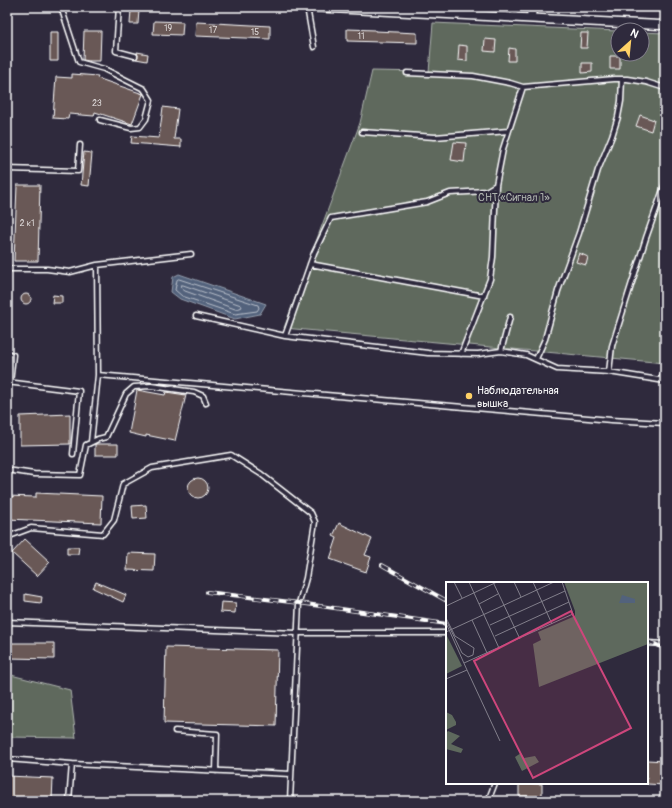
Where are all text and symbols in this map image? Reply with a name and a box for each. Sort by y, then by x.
north arrow [610,22,650,62]
house number: 19 [164,23,172,34]
house number: 17 [209,25,217,36]
text: N [628,26,641,41]
house number: 15 [251,27,259,38]
house number: 11 [357,31,365,42]
house number: 23 [92,98,102,109]
park label: СНТ «Сигнал 1» [478,191,550,204]
house number: 2 к1 [19,218,35,229]
place label: Наблюдательная вышка [477,384,559,410]
marker: Наблюдательная вышка [464,391,474,401]
inset map [446,582,648,784]

